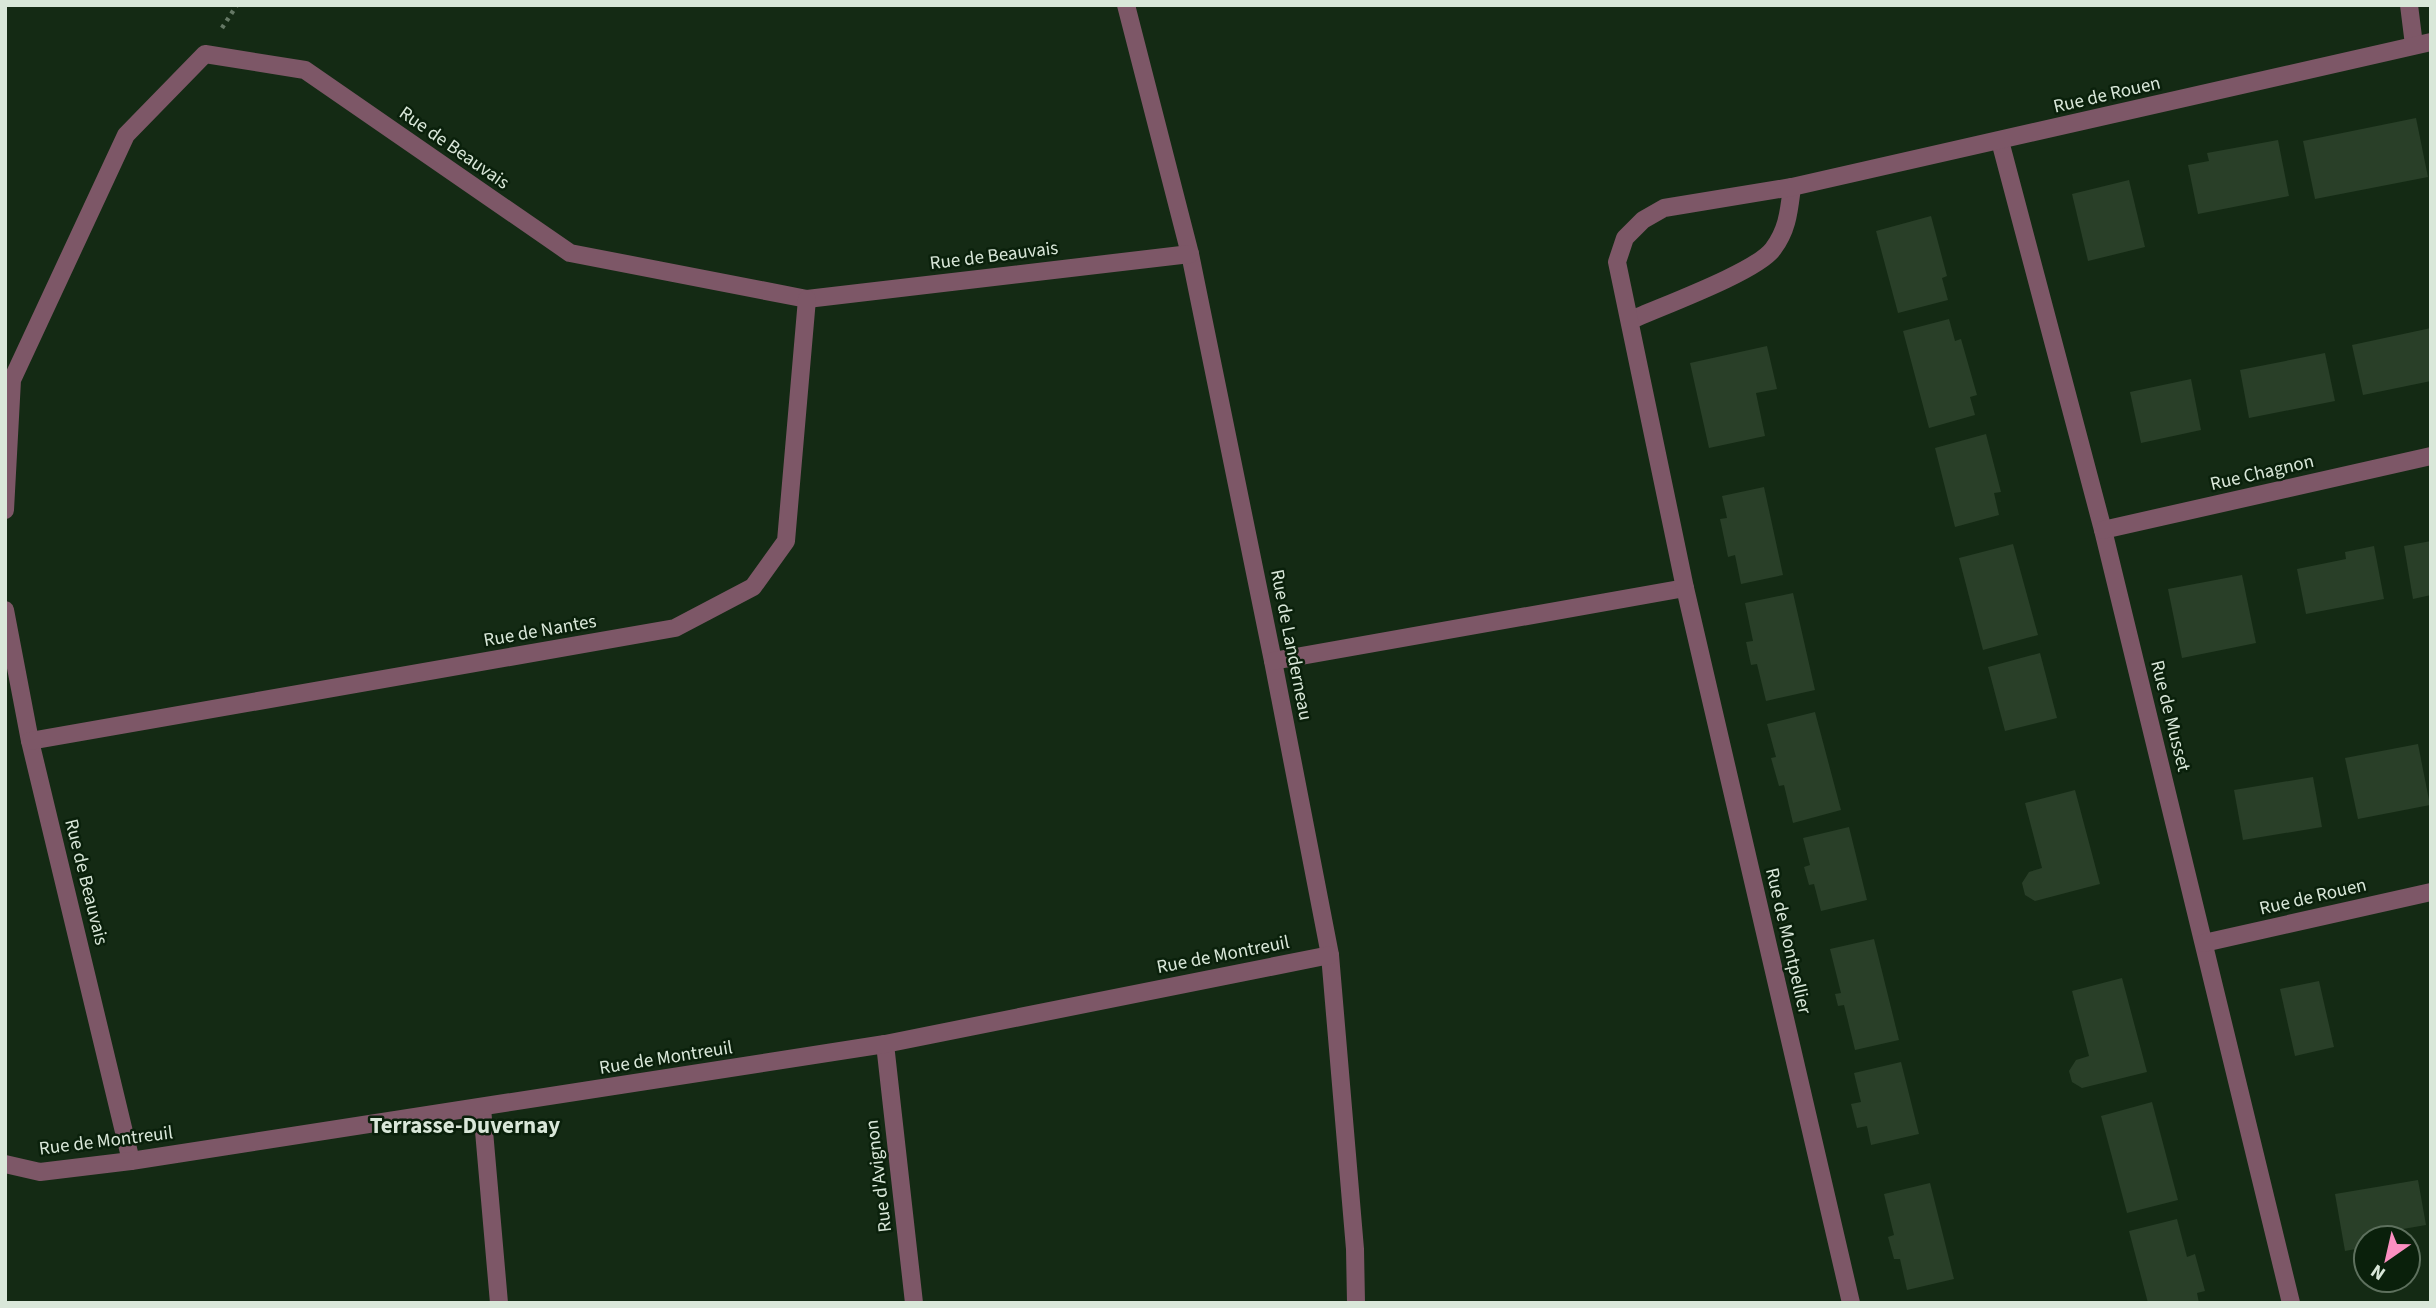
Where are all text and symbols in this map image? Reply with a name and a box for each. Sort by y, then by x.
street label: Rue de Rouen [2051,70,2163,120]
street label: Rue de Beauvais [393,100,515,196]
street label: Rue de Beauvais [928,235,1060,277]
street label: Rue Chagnon [2207,448,2317,498]
street label: Rue de Landerneau [1263,567,1319,723]
street label: Rue de Nantes [482,608,598,654]
street label: Rue de Musset [2143,657,2197,775]
street label: Rue de Beauvais [57,816,115,948]
street label: Rue de Montpellier [1758,865,1818,1017]
street label: Rue de Rouen [2257,872,2369,922]
street label: Rue de Montreuil [1154,929,1292,981]
street label: Rue de Montreuil [597,1034,735,1082]
district label: Terrasse-Duvernay [370,1109,560,1142]
street label: Rue d'Avignon [859,1118,899,1234]
street label: Rue de Montreuil [37,1119,175,1163]
north arrow [2352,1224,2422,1294]
text: N [2366,1257,2391,1287]

